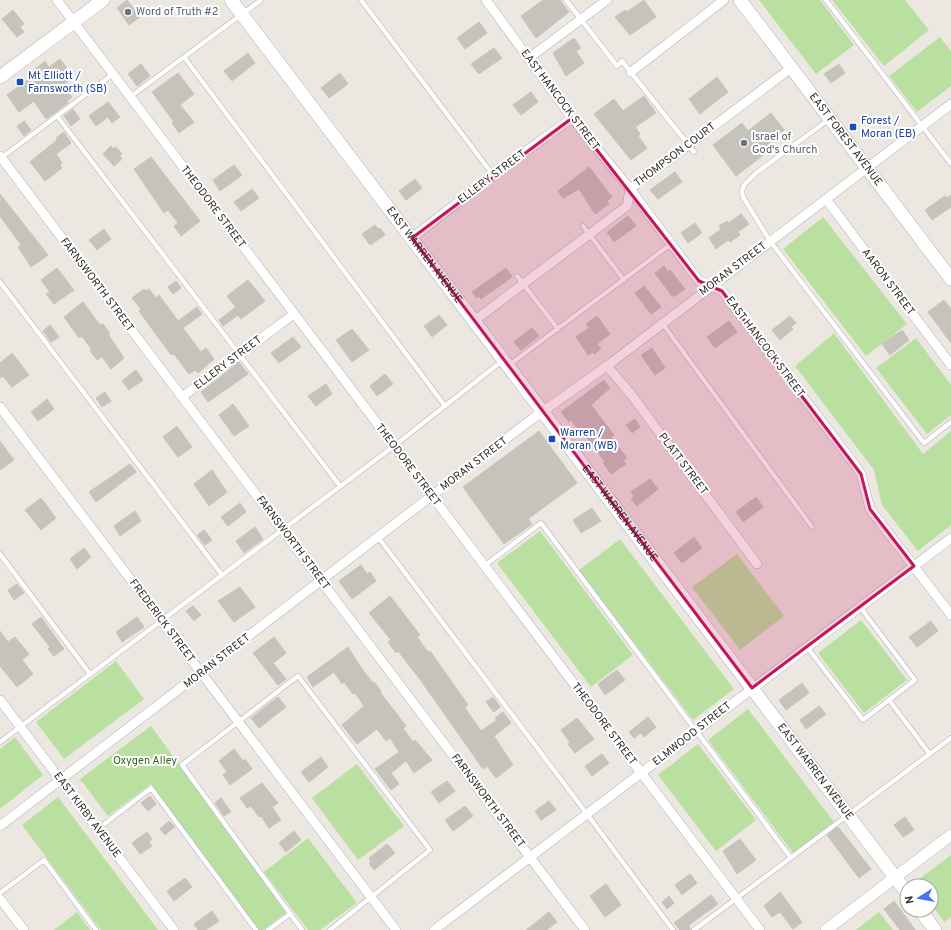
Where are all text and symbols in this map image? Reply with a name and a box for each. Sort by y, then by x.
place label: Word of Truth #2 [136,5,219,19]
marker: Word of Truth #2 [123,7,133,17]
street label: EAST HANCOCK STREET [517,47,603,153]
place label: Mt Elliott / Farnsworth (SB) [28,69,107,96]
marker: Mt Elliott / Farnsworth (SB) [15,77,25,87]
street label: EAST FOREST AVENUE [806,90,885,189]
place label: Forest / Moran (EB) [861,114,916,141]
street label: THOMPSON COURT [631,120,719,190]
marker: Forest / Moran (EB) [848,122,858,132]
place label: Israel of God's Church [752,130,817,157]
marker: Israel of God's Church [739,138,749,148]
street label: ELLERY STREET [455,147,529,207]
street label: THEODORE STREET [177,163,249,251]
street label: EAST WARREN AVENUE [383,204,465,306]
street label: FARNSWORTH STREET [57,235,137,335]
street label: MORAN STREET [696,239,770,299]
street label: AARON STREET [858,246,918,318]
street label: EAST HANCOCK STREET [722,294,808,400]
street label: ELLERY STREET [191,333,265,393]
street label: THEODORE STREET [372,421,444,509]
place label: Warren / Moran (WB) [560,426,617,453]
street label: PLATT STREET [655,430,711,498]
street label: MORAN STREET [437,434,511,494]
marker: Warren / Moran (WB) [547,434,557,444]
street label: EAST WARREN AVENUE [579,462,661,565]
street label: FARNSWORTH STREET [253,493,333,593]
street label: FREDERICK STREET [126,577,198,665]
street label: MORAN STREET [181,631,253,691]
street label: THEODORE STREET [568,680,640,768]
street label: ELMWOOD STREET [650,699,734,769]
street label: EAST WARREN AVENUE [774,721,856,823]
street label: FARNSWORTH STREET [448,751,528,851]
park label: Oxygen Alley [113,754,177,768]
street label: EAST KIRBY AVENUE [50,769,124,861]
north arrow [899,878,939,918]
text: N [903,895,918,905]

